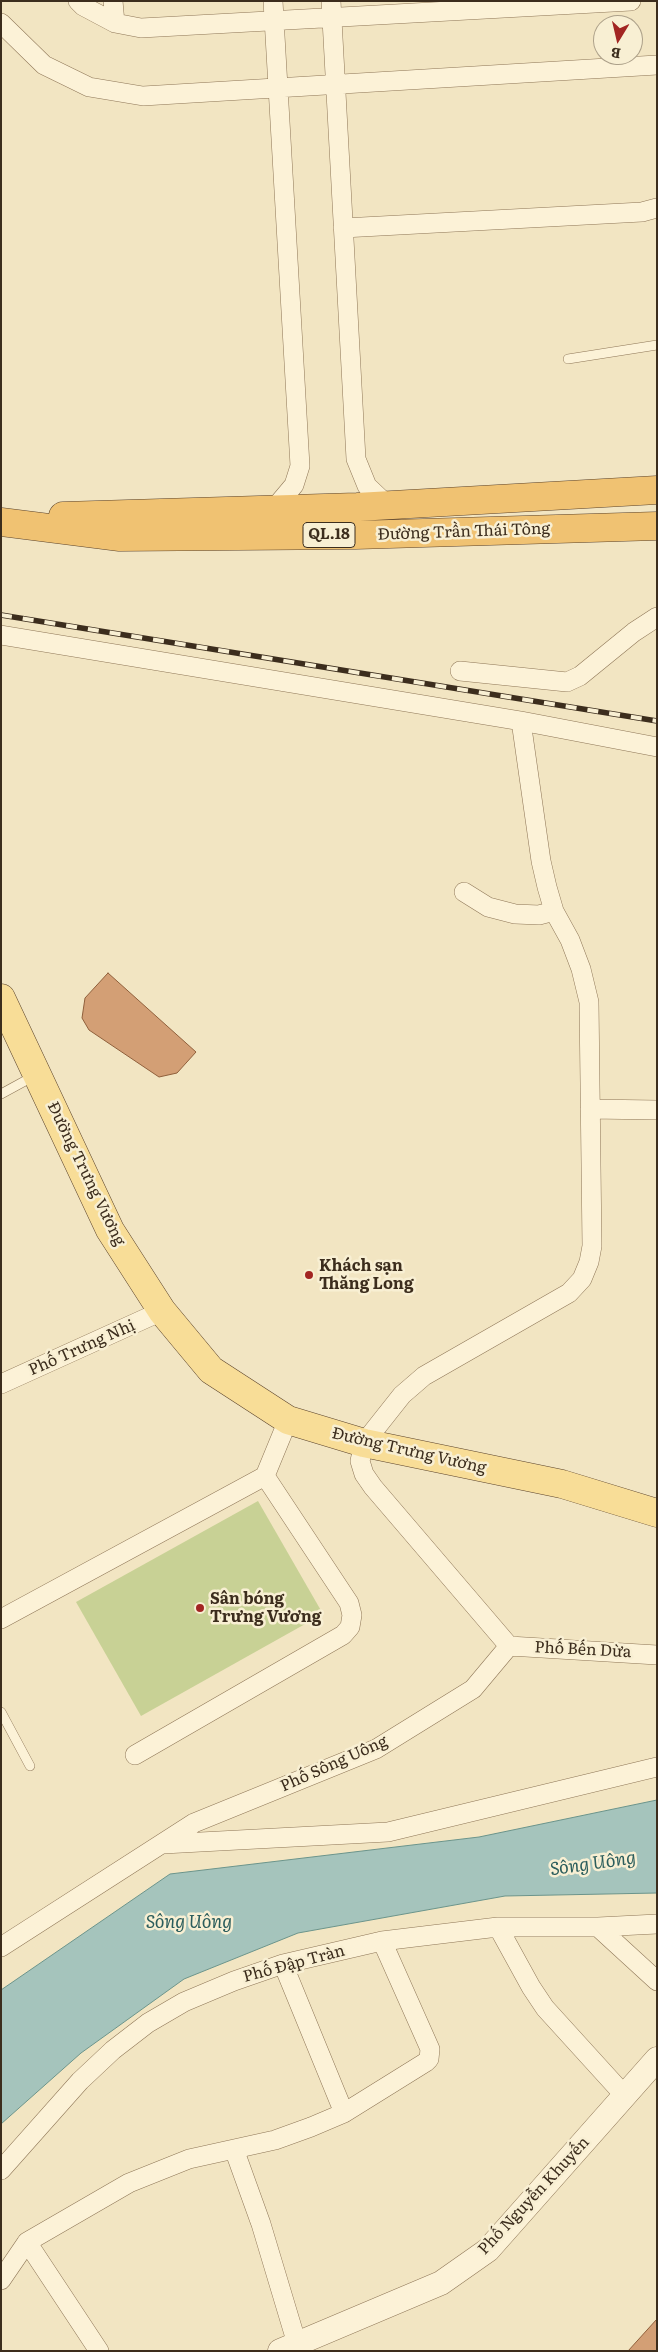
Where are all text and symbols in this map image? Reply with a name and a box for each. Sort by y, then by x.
north arrow [593,15,643,65]
text: B [609,43,622,64]
street label: Đường Trần Thái Tông [377,519,551,545]
road number: QL.18 [303,522,355,548]
street label: Đường Trưng Vương [43,1099,129,1249]
place label: Khách sạn Thăng Long [319,1256,414,1294]
marker: Khách sạn Thăng Long [303,1269,315,1281]
street label: Phố Trưng Nhị [26,1316,138,1380]
street label: Đường Trưng Vương [330,1424,488,1478]
place label: Sân bóng Trưng Vương [210,1589,322,1627]
marker: Sân bóng Trưng Vương [194,1602,206,1614]
street label: Phố Bến Dừa [534,1638,632,1662]
street label: Phố Sông Uông [277,1732,391,1796]
water label: Sông Uông [549,1847,637,1881]
water label: Sông Uông [146,1912,232,1934]
street label: Phố Đập Tràn [241,1941,347,1987]
street label: Phố Nguyễn Khuyến [474,2133,594,2259]

